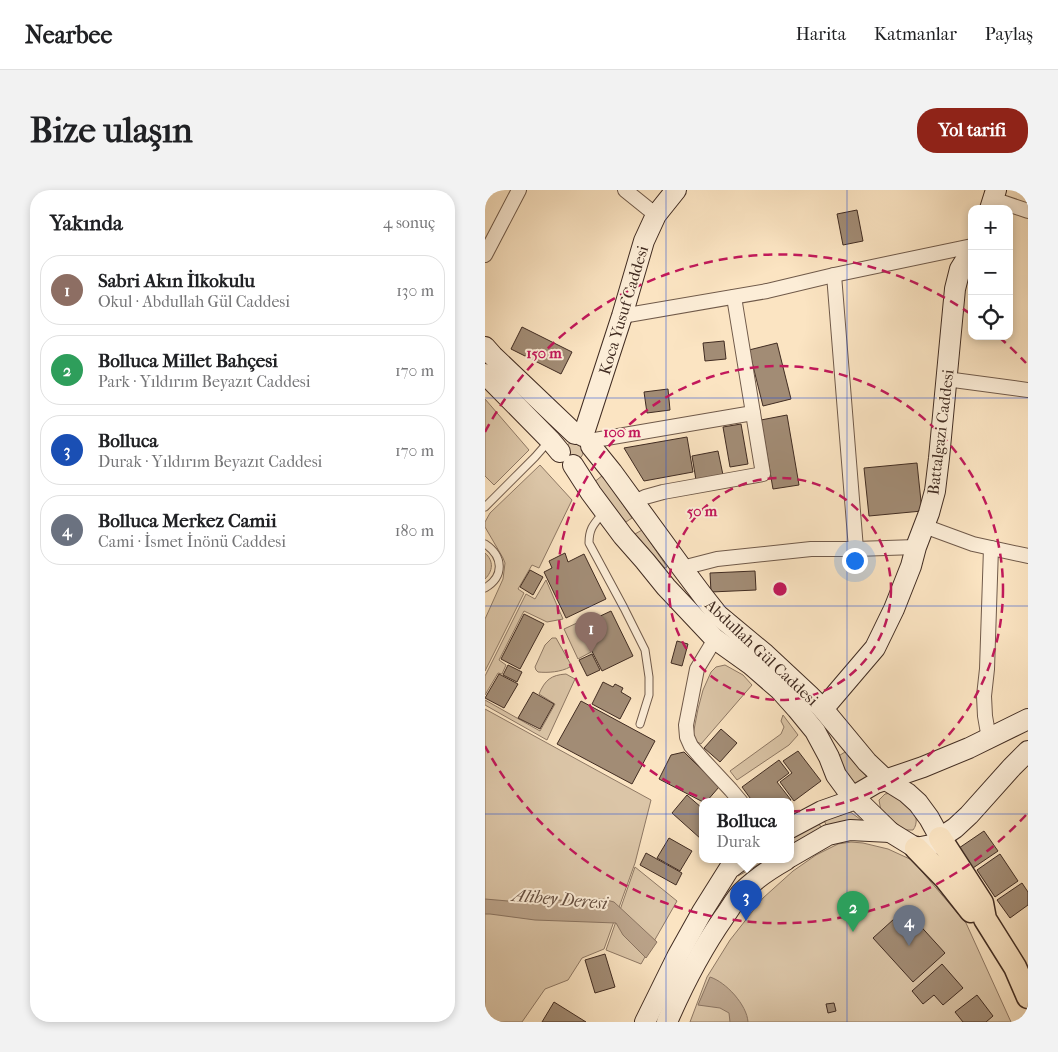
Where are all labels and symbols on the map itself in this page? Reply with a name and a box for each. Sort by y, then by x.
street label: Koca Yusuf Caddesi [595,243,652,377]
text: 150 m [526,344,562,362]
street label: Battalgazi Caddesi [923,368,958,496]
text: 100 m [603,423,641,441]
text: 50 m [687,502,718,520]
your location [842,548,868,574]
centre of rings [771,580,789,598]
street label: Abdullah Gül Caddesi [700,594,822,710]
pin: 1 [575,612,607,653]
pin: 3 [730,880,762,921]
water label: Alibey Deresi [510,885,610,914]
pin: 2 [837,891,869,932]
pin: 4 [893,905,925,946]

